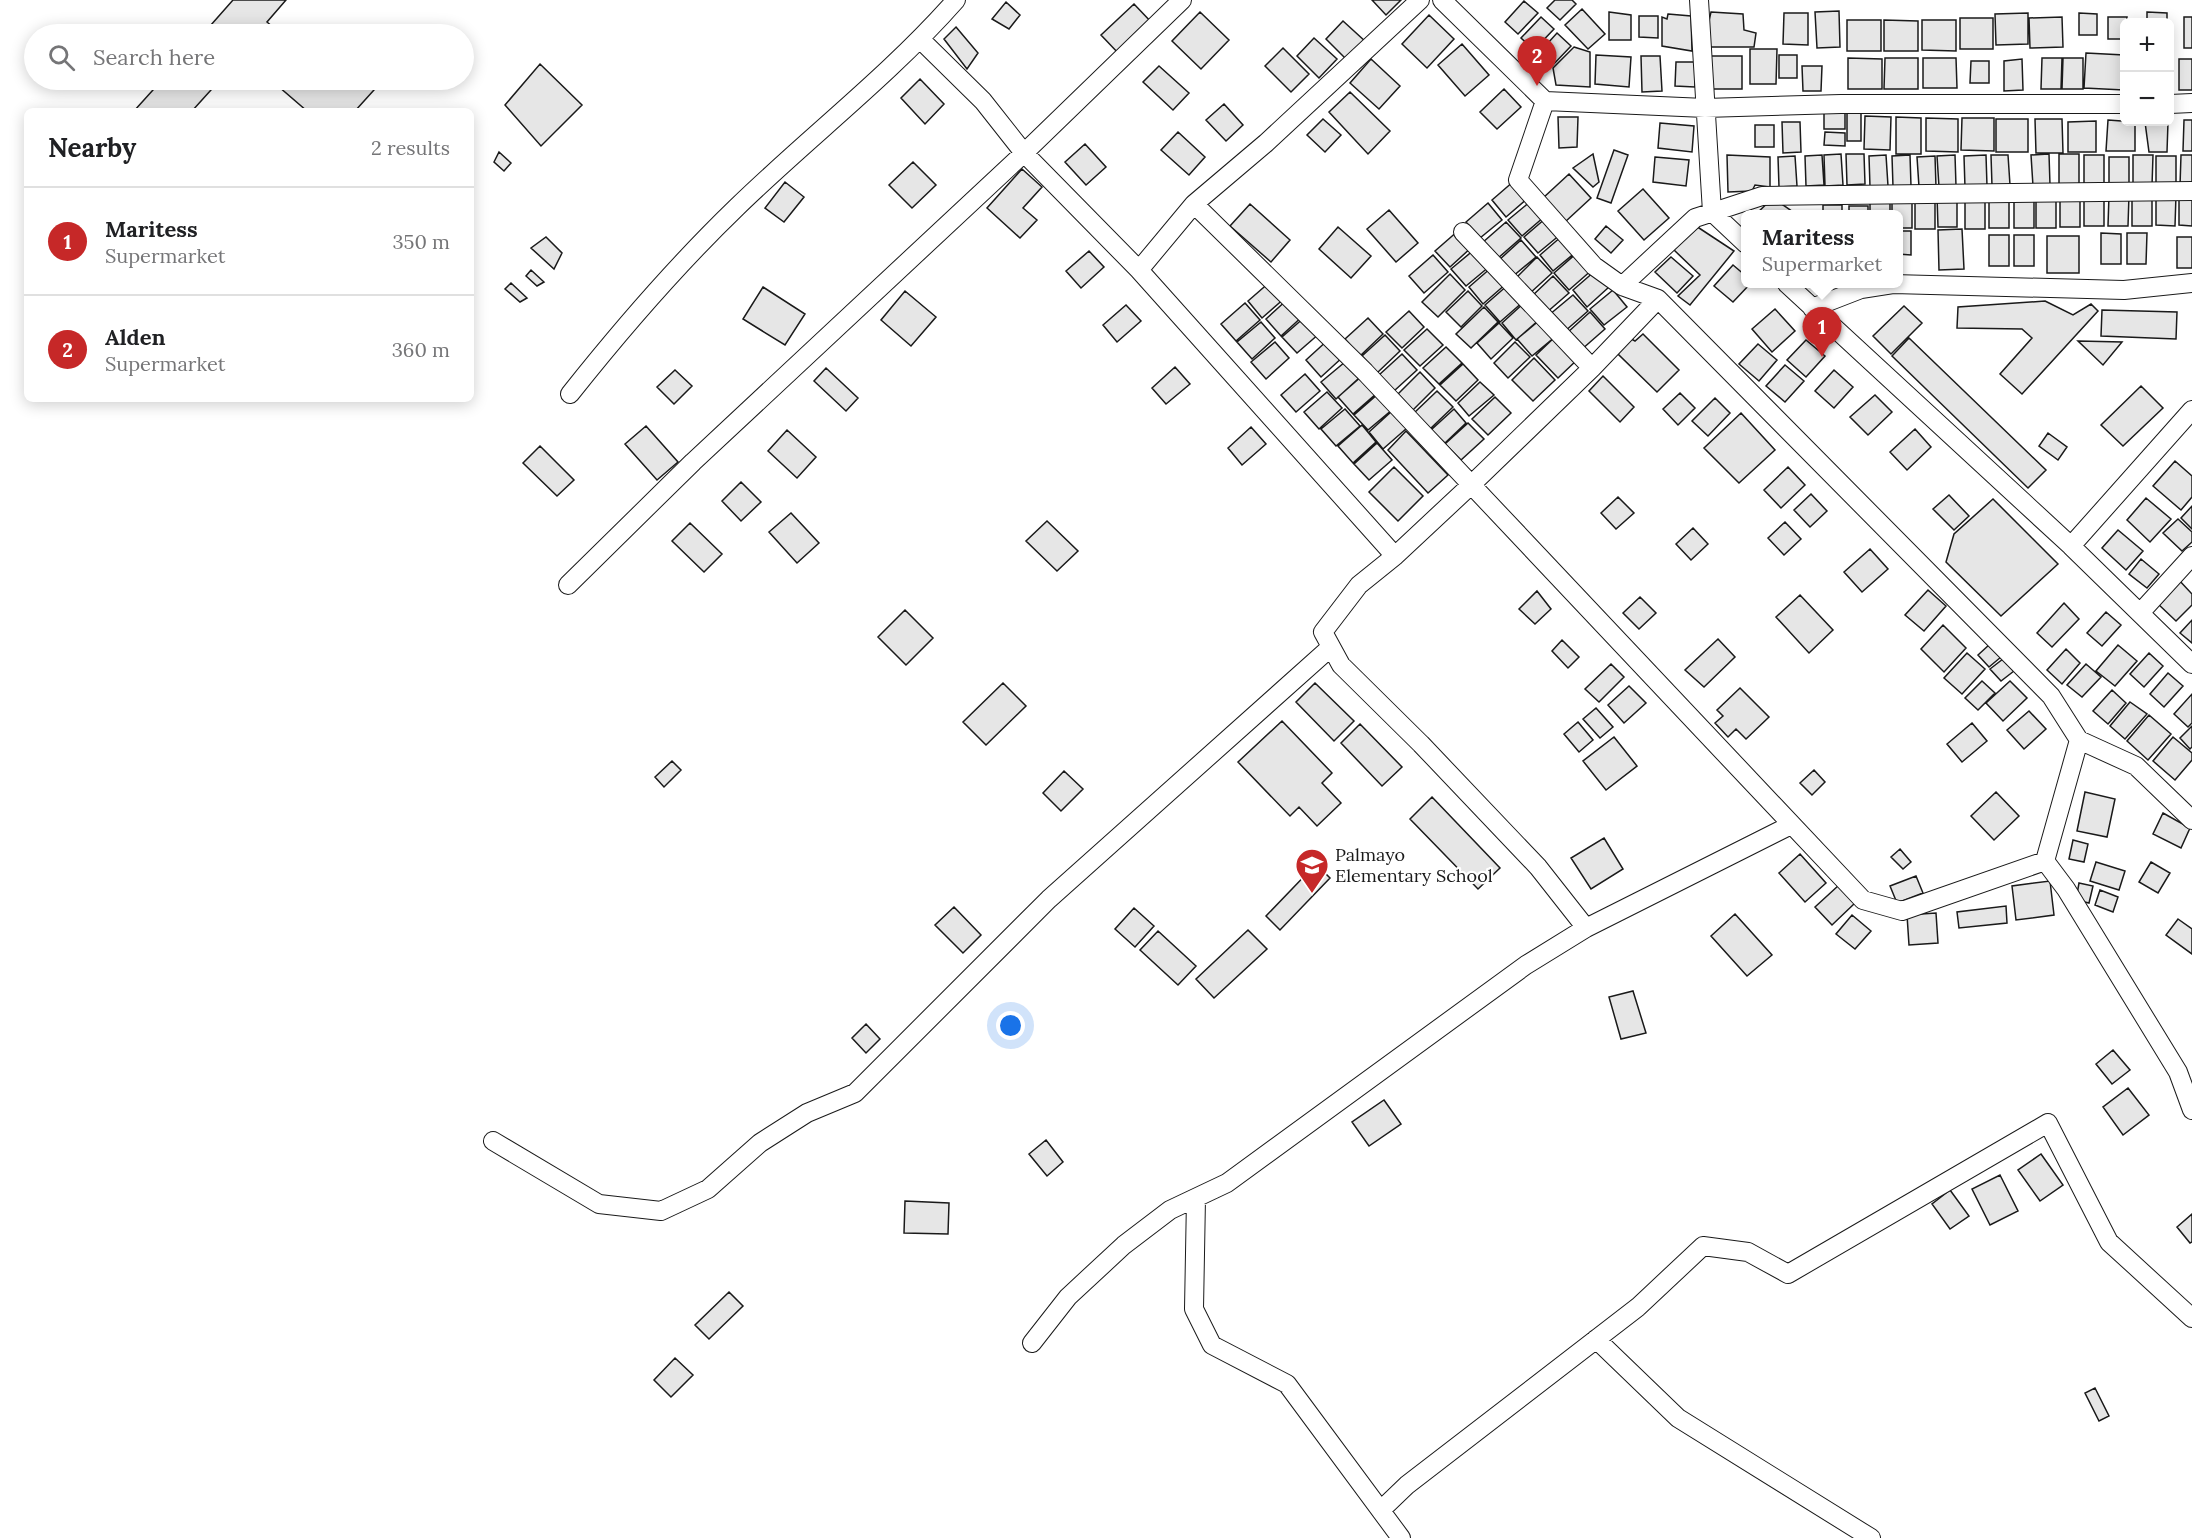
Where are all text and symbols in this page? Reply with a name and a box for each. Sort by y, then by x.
map controls [2120,18,2174,126]
button: + [2120,18,2174,72]
search box [24,24,474,90]
pin: 2 [1518,36,1556,86]
icon: search [45,41,78,74]
text: Search here [93,43,215,71]
button: − [2120,72,2174,126]
text: Nearby [48,131,136,164]
text: 2 results [371,135,450,160]
popup [1741,210,1903,288]
text: Maritess [105,215,198,243]
text: Maritess [1762,223,1854,251]
text: 1 [63,229,72,254]
text: 350 m [392,229,450,254]
text: Supermarket [105,243,225,268]
text: Supermarket [1762,251,1882,276]
pin: 1 [1802,308,1842,357]
text: Alden [105,323,166,351]
text: 2 [62,337,73,362]
text: 360 m [392,337,450,362]
text: Supermarket [105,351,225,376]
place label: Palmayo Elementary School [1335,843,1493,887]
school or university icon: Palmayo Elementary School [1294,847,1330,894]
your location [996,1011,1025,1040]

